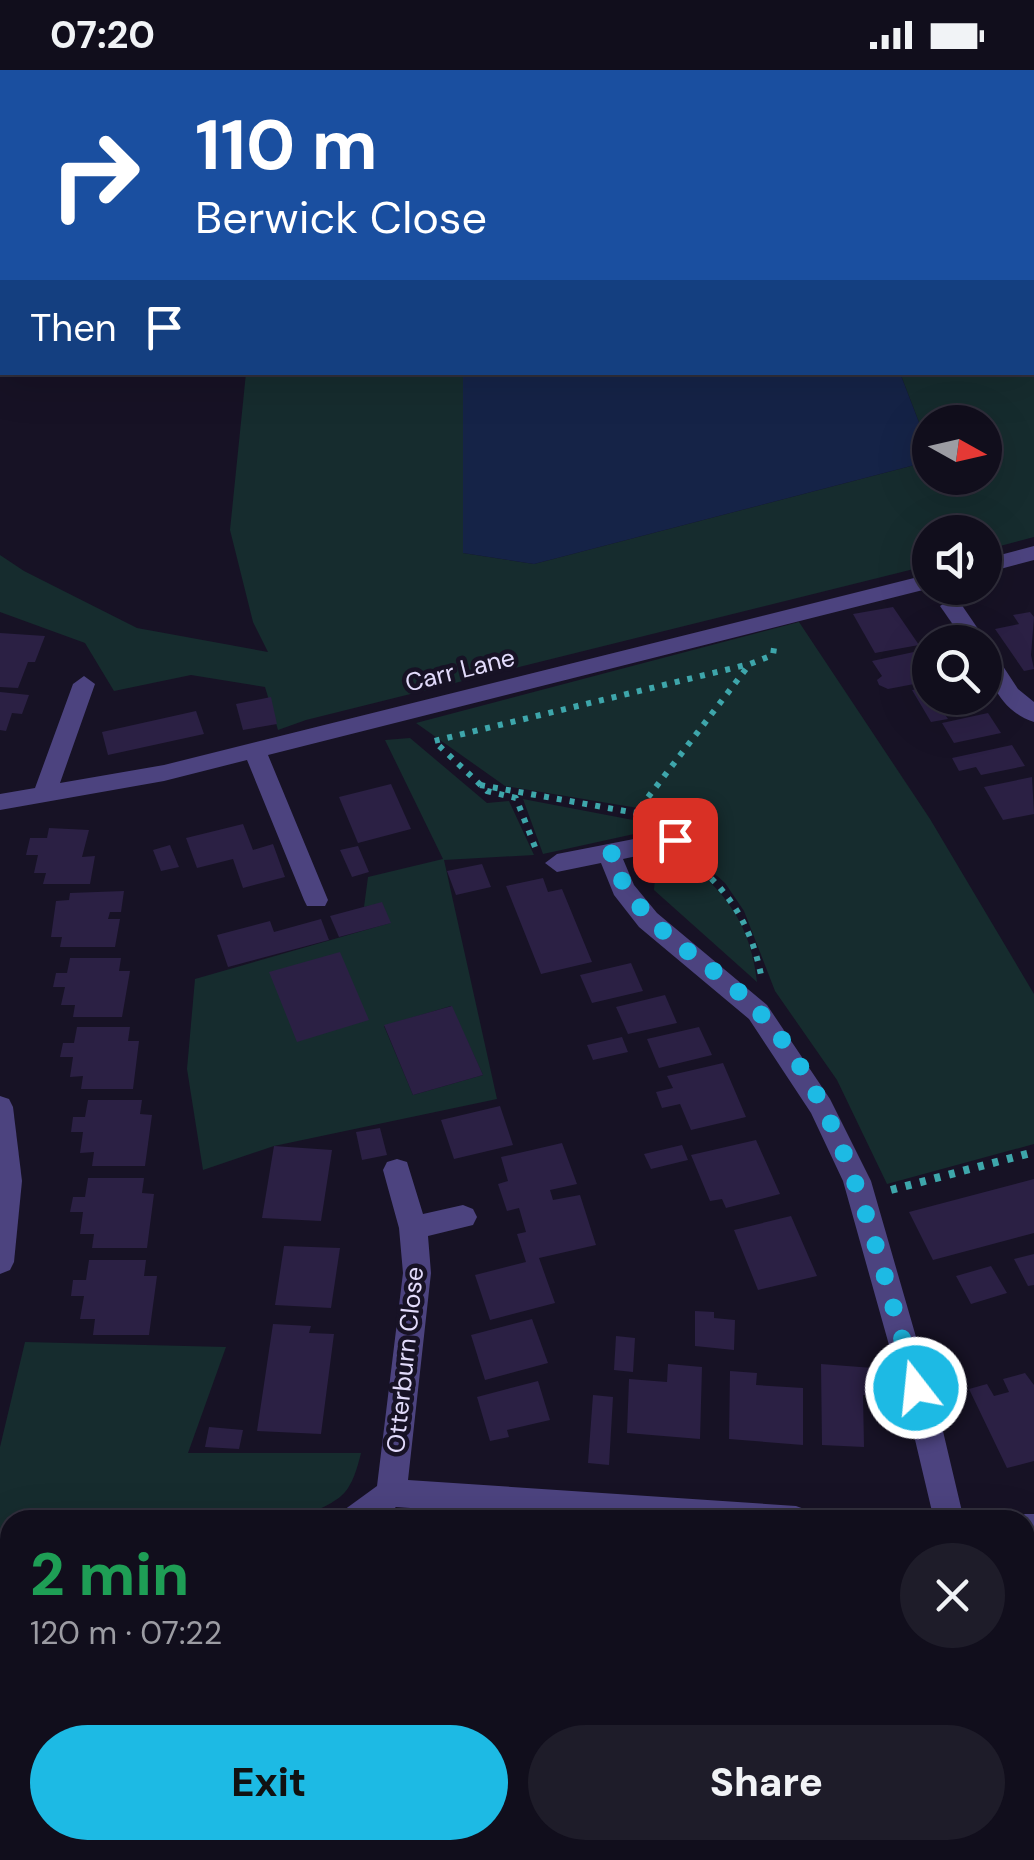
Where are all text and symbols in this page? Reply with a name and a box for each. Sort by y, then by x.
text: 07:20 [50,10,155,60]
text: 110 m [195,100,378,191]
icon: right [30,110,160,240]
text: Berwick Close [195,188,487,247]
icon: arrive [137,300,192,355]
text: Then [30,303,117,353]
north arrow [912,405,1002,495]
map controls [912,405,1002,715]
button: sound [912,515,1002,605]
button: search [912,625,1002,715]
street label: Carr Lane [402,640,518,700]
pin [633,798,718,883]
icon: arrive [648,813,703,868]
street label: Otterburn Close [379,1265,431,1455]
position arrow [864,1336,968,1440]
text: 2 min [30,1535,189,1614]
button: close [900,1543,1005,1648]
text: 120 m · 07:22 [30,1612,222,1654]
button: Exit [30,1725,508,1840]
button: Share [528,1725,1005,1840]

